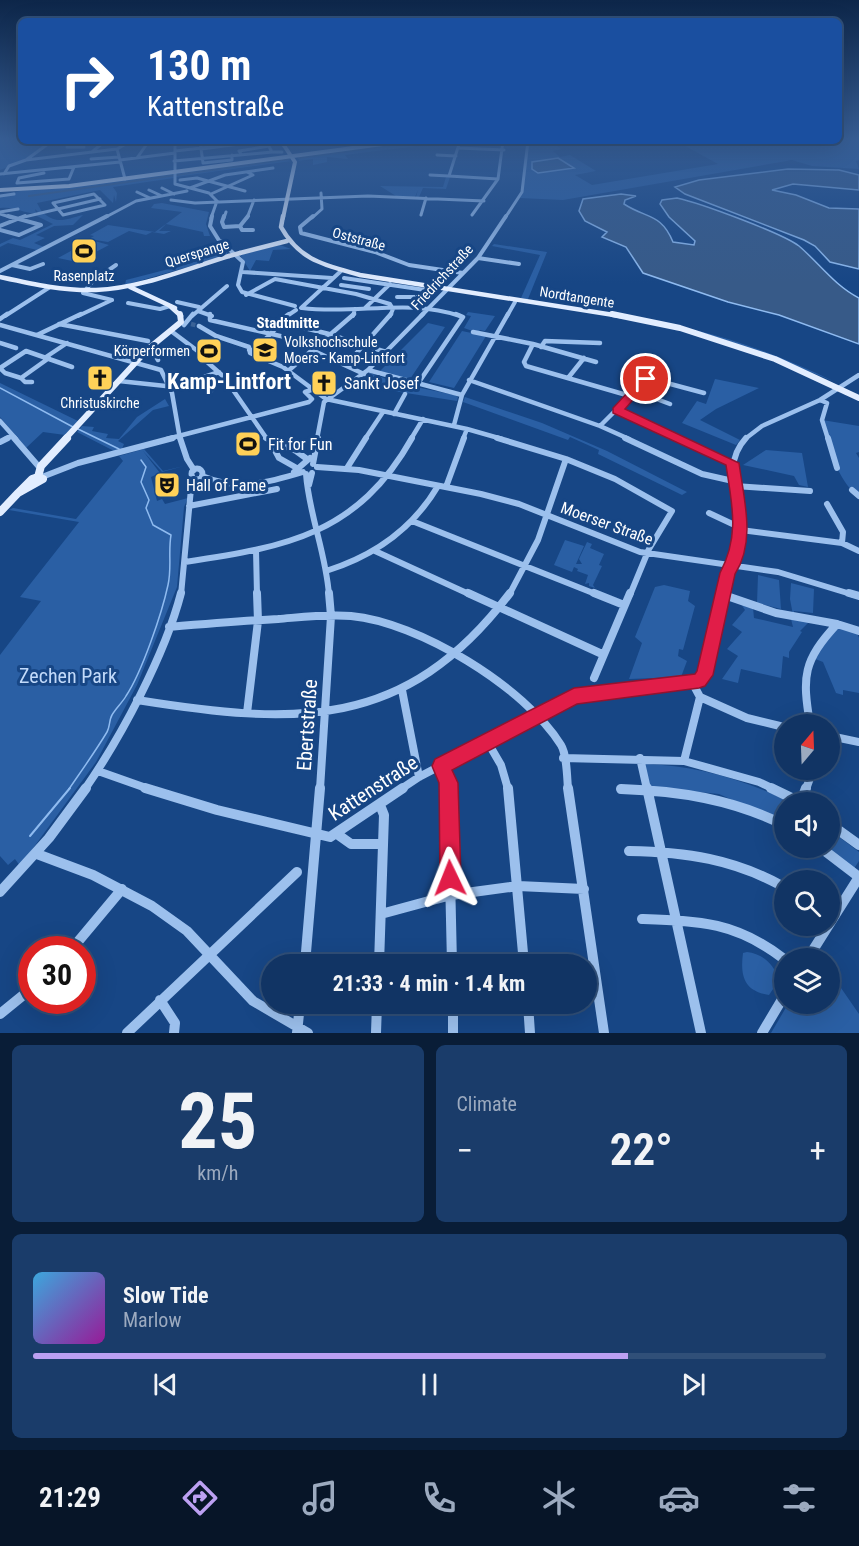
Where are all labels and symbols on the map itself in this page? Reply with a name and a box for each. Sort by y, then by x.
street label: Oststraße [331,224,388,254]
sports icon: Rasenplatz [69,236,99,266]
street label: Querspange [163,236,231,270]
street label: Friedrichstraße [408,241,477,313]
place label: Rasenplatz [54,268,114,284]
street label: Nordtangente [539,283,616,311]
district label: Stadtmitte [256,314,320,332]
place label: Volkshochschule Moers - Kamp-Lintfort [284,334,405,366]
school or university icon: Volkshochschule Moers - Kamp-Lintfort [250,335,280,365]
sports icon: Körperformen [194,336,224,366]
place label: Körperformen [114,343,190,359]
pin [620,353,671,404]
church icon: Christuskirche [85,363,115,393]
church icon: Sankt Josef [309,368,339,398]
district label: Kamp-Lintfort [167,369,291,394]
place label: Sankt Josef [344,374,419,393]
place label: Christuskirche [60,395,140,411]
sports icon: Fit for Fun [233,429,263,459]
place label: Fit for Fun [268,435,332,454]
theatre icon: Hall of Fame [152,470,182,500]
place label: Hall of Fame [186,476,266,495]
street label: Moerser Straße [558,498,656,549]
park label: Zechen Park [19,664,117,688]
street label: Ebertstraße [292,678,322,772]
north arrow [774,714,840,780]
street label: Kattenstraße [324,750,422,826]
position arrow [418,846,482,910]
speed limit sign: 30 [18,936,96,1014]

